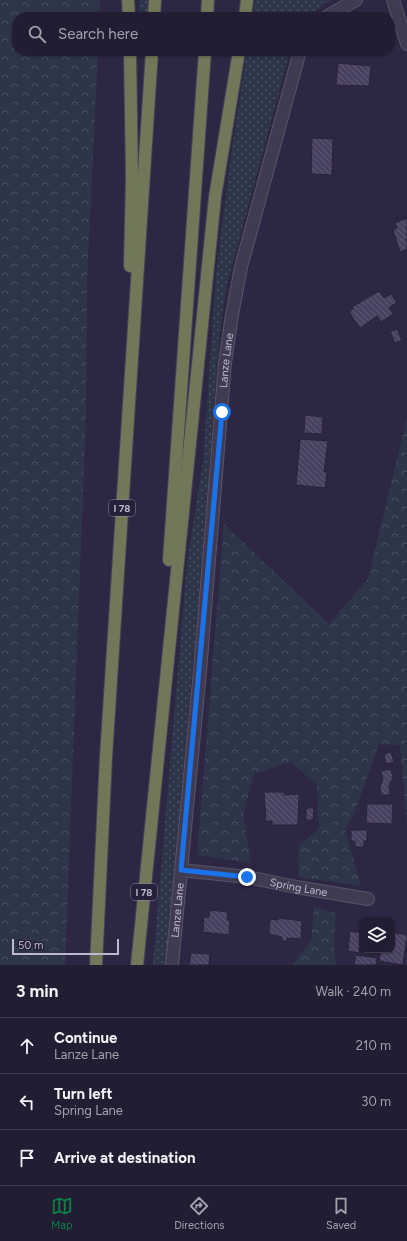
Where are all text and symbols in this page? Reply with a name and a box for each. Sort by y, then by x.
search box [12,12,395,56]
icon: search [26,23,48,45]
text: Search here [58,25,138,43]
street label: Lanze Lane [217,332,236,388]
route start [213,403,231,421]
road number: I 78 [109,500,135,516]
route end [238,868,256,886]
street label: Spring Lane [269,875,328,899]
street label: Lanze Lane [168,882,186,938]
road number: I 78 [131,884,157,900]
map controls [359,917,395,953]
button: layers [359,917,395,953]
scale bar [12,937,119,956]
text: 50 m [18,939,43,952]
text: 3 min [16,981,58,1001]
text: Walk · 240 m [316,984,391,999]
text: Continue [54,1029,117,1047]
icon: ahead [16,1035,38,1057]
text: 210 m [356,1038,391,1053]
text: Lanze Lane [54,1047,119,1062]
text: Turn left [54,1085,112,1103]
icon: left [16,1091,38,1113]
text: 30 m [361,1094,391,1109]
text: Spring Lane [54,1103,123,1118]
icon: arrive [16,1147,38,1169]
text: Arrive at destination [54,1149,195,1167]
tab: Map [51,1195,73,1232]
tab: Directions [174,1195,224,1232]
tab: Saved [326,1195,356,1232]

